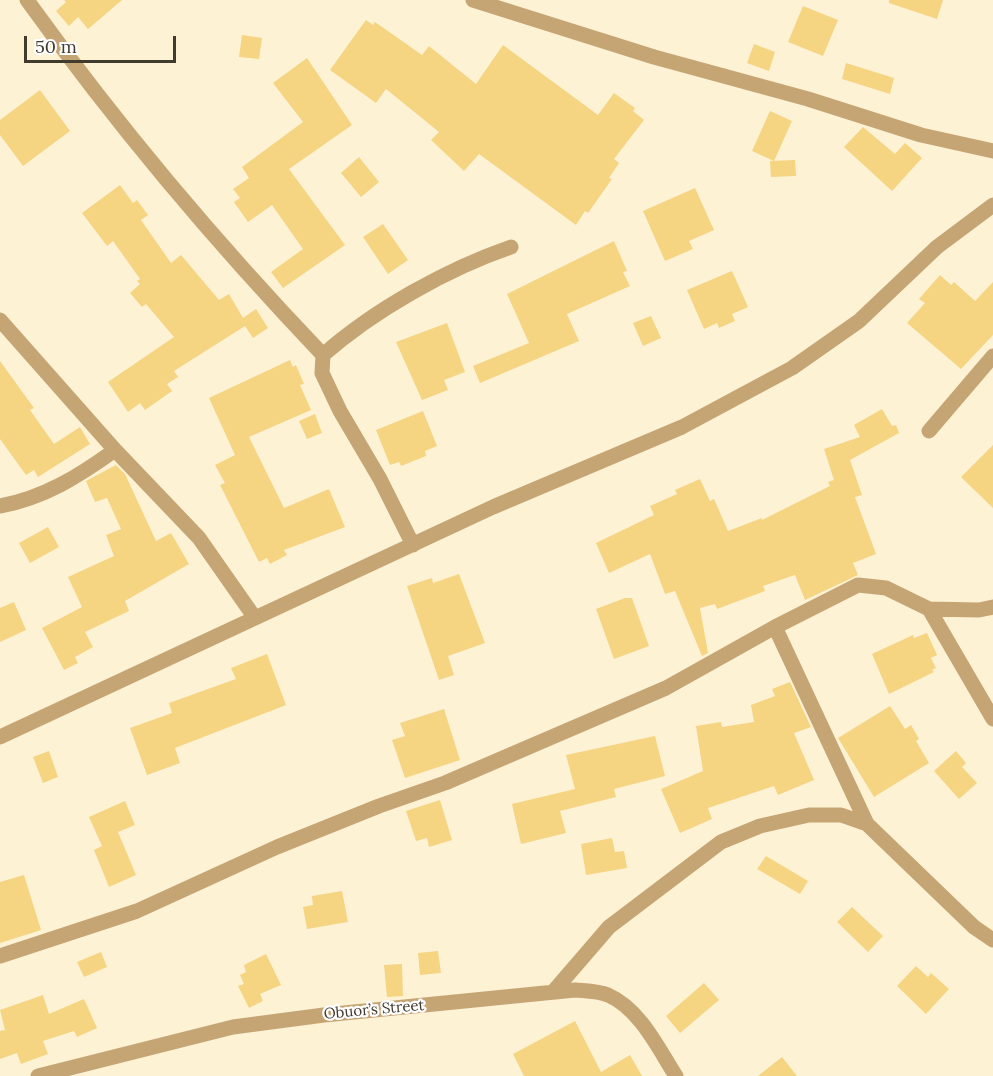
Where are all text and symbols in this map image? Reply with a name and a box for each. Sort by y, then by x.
scale bar [27,24,178,62]
text: 50 m [35,35,77,58]
street label: Obuor’s Street [323,997,425,1023]

